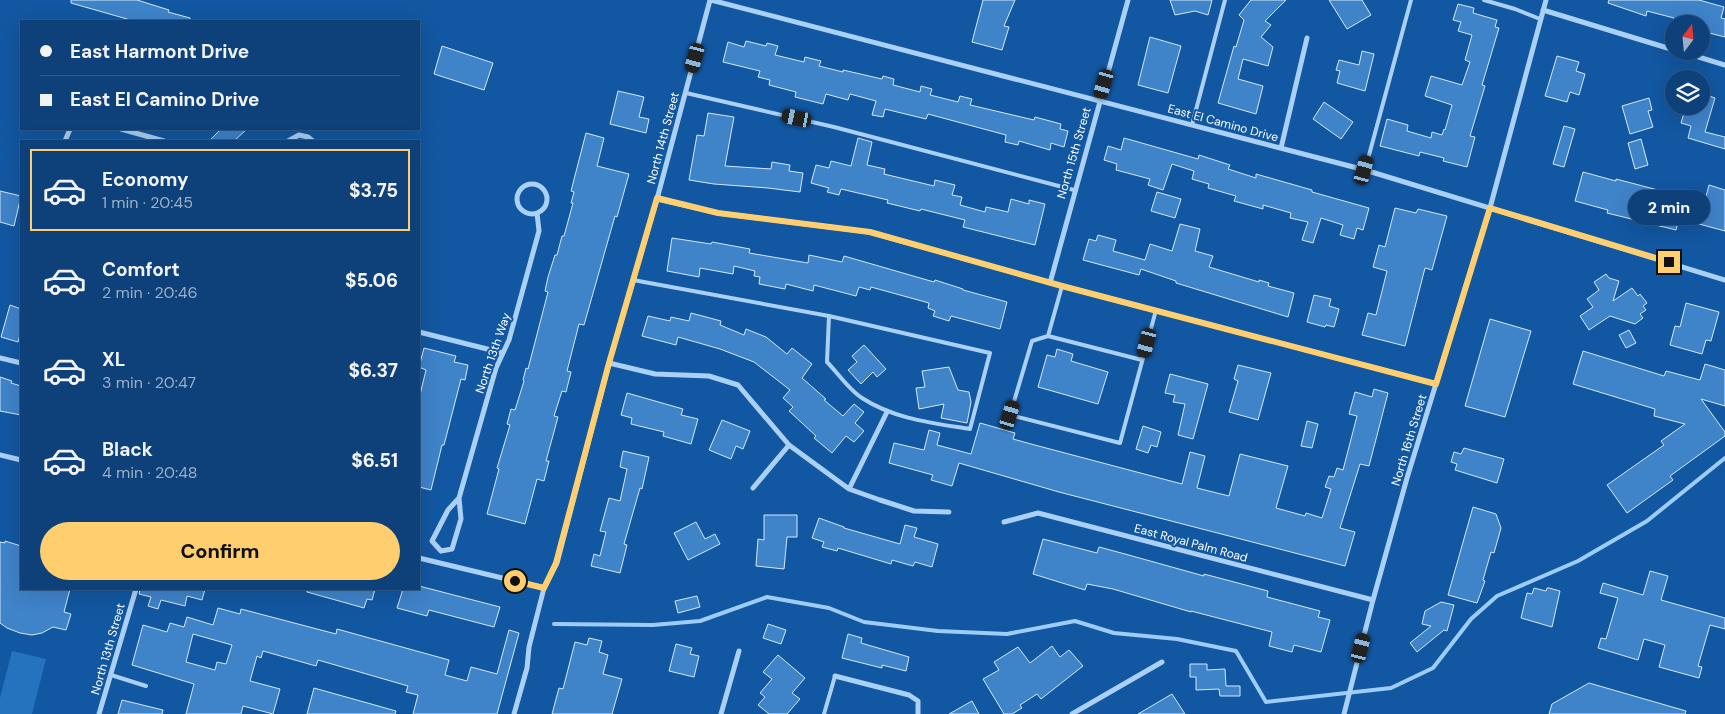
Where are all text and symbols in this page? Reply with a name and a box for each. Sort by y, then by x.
north arrow [1665,15,1710,60]
map controls [1665,15,1710,115]
text: East Harmont Drive [70,39,249,64]
car [683,42,706,74]
car [1092,68,1115,100]
button: layers [1665,70,1710,115]
text: East El Camino Drive [70,87,260,112]
street label: North 14th Street [643,90,683,186]
street label: East El Camino Drive [1166,101,1280,146]
street label: North 15th Street [1053,105,1095,201]
car [780,108,813,128]
car [1352,154,1375,186]
text: Economy [102,167,189,192]
icon: car [42,168,87,213]
text: $3.75 [349,178,398,203]
callout: 2 min [1628,190,1710,224]
text: 1 min · 20:45 [102,192,193,213]
text: 2 min [1648,197,1690,218]
route end [1658,251,1680,273]
text: Comfort [102,257,180,282]
icon: car [42,258,87,303]
text: $5.06 [345,268,398,293]
text: 2 min · 20:46 [102,282,197,303]
street label: North 13th Way [472,310,514,395]
car [1135,327,1158,359]
text: XL [102,347,125,372]
icon: car [42,348,87,393]
text: $6.37 [349,358,398,383]
text: 3 min · 20:47 [102,372,196,393]
street label: North 16th Street [1388,392,1431,488]
car [998,398,1021,432]
text: Black [102,437,153,462]
icon: car [42,438,87,483]
text: $6.51 [351,448,398,473]
text: 4 min · 20:48 [102,462,198,483]
street label: East Royal Palm Road [1133,520,1249,566]
button: Confirm [40,522,400,580]
route start [504,570,526,592]
street label: North 13th Street [87,601,129,697]
car [1350,632,1371,664]

